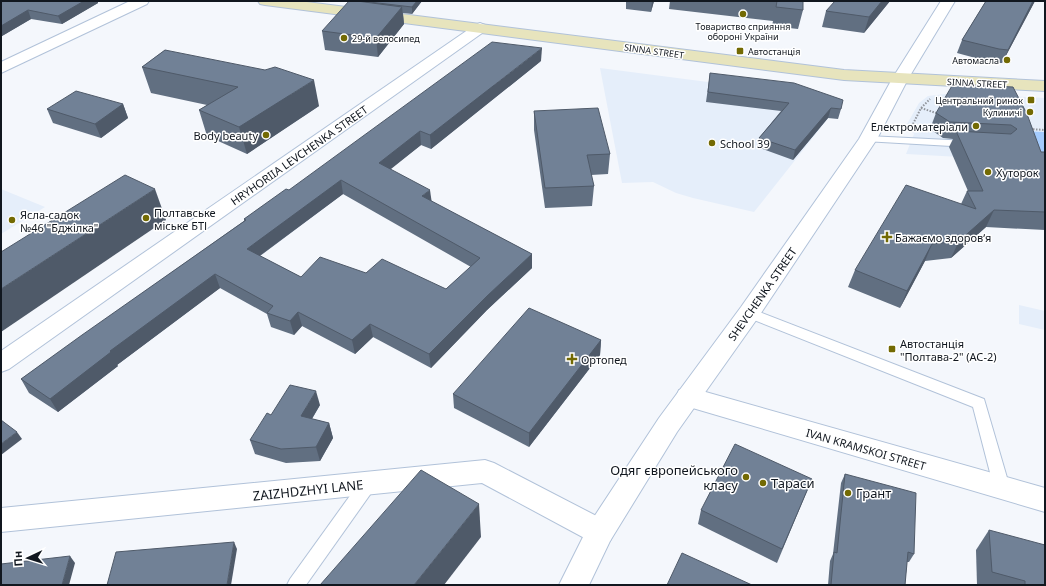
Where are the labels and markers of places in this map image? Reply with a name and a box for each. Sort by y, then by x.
marker: Товариство сприяння обороні України [738,9,748,19]
place label: Товариство сприяння обороні України [696,20,790,43]
place label: 29-й велосипед [352,32,420,45]
marker: 29-й велосипед [339,33,349,43]
place label: Автостанція [748,45,800,58]
marker: Автостанція [735,46,745,56]
place label: Автомасла [952,54,999,67]
marker: Автомасла [1002,55,1012,65]
place label: Центральний ринок [935,94,1023,107]
marker: Центральний ринок [1026,95,1036,105]
place label: Кулиничі [983,106,1022,119]
marker: Кулиничі [1025,107,1035,117]
place label: Електроматеріали [871,119,968,134]
marker: Електроматеріали [971,121,981,131]
place label: Body beauty [193,128,258,143]
marker: Body beauty [261,130,271,140]
place label: School 39 [720,136,770,151]
marker: School 39 [707,138,717,148]
place label: Хуторок [996,165,1039,180]
marker: Хуторок [983,167,993,177]
place label: Полтавське міське БТІ [154,205,216,233]
place label: Ясла-садок №46 "Бджілка" [20,207,98,235]
marker: Полтавське міське БТІ [141,213,151,223]
marker: Ясла-садок №46 "Бджілка" [7,215,17,225]
place label: Бажаємо здоровʼя [895,230,991,245]
marker: Бажаємо здоровʼя [882,232,892,242]
place label: Автостанція "Полтава-2" (АС-2) [900,336,997,364]
marker: Автостанція "Полтава-2" (АС-2) [887,344,897,354]
place label: Ортопед [581,352,627,367]
marker: Ортопед [566,353,578,365]
place label: Одяг європейського класу [610,461,738,494]
marker: Одяг європейського класу [741,472,751,482]
place label: Тараси [771,474,815,492]
marker: Тараси [758,478,768,488]
place label: Грант [856,484,891,502]
marker: Грант [843,488,853,498]

